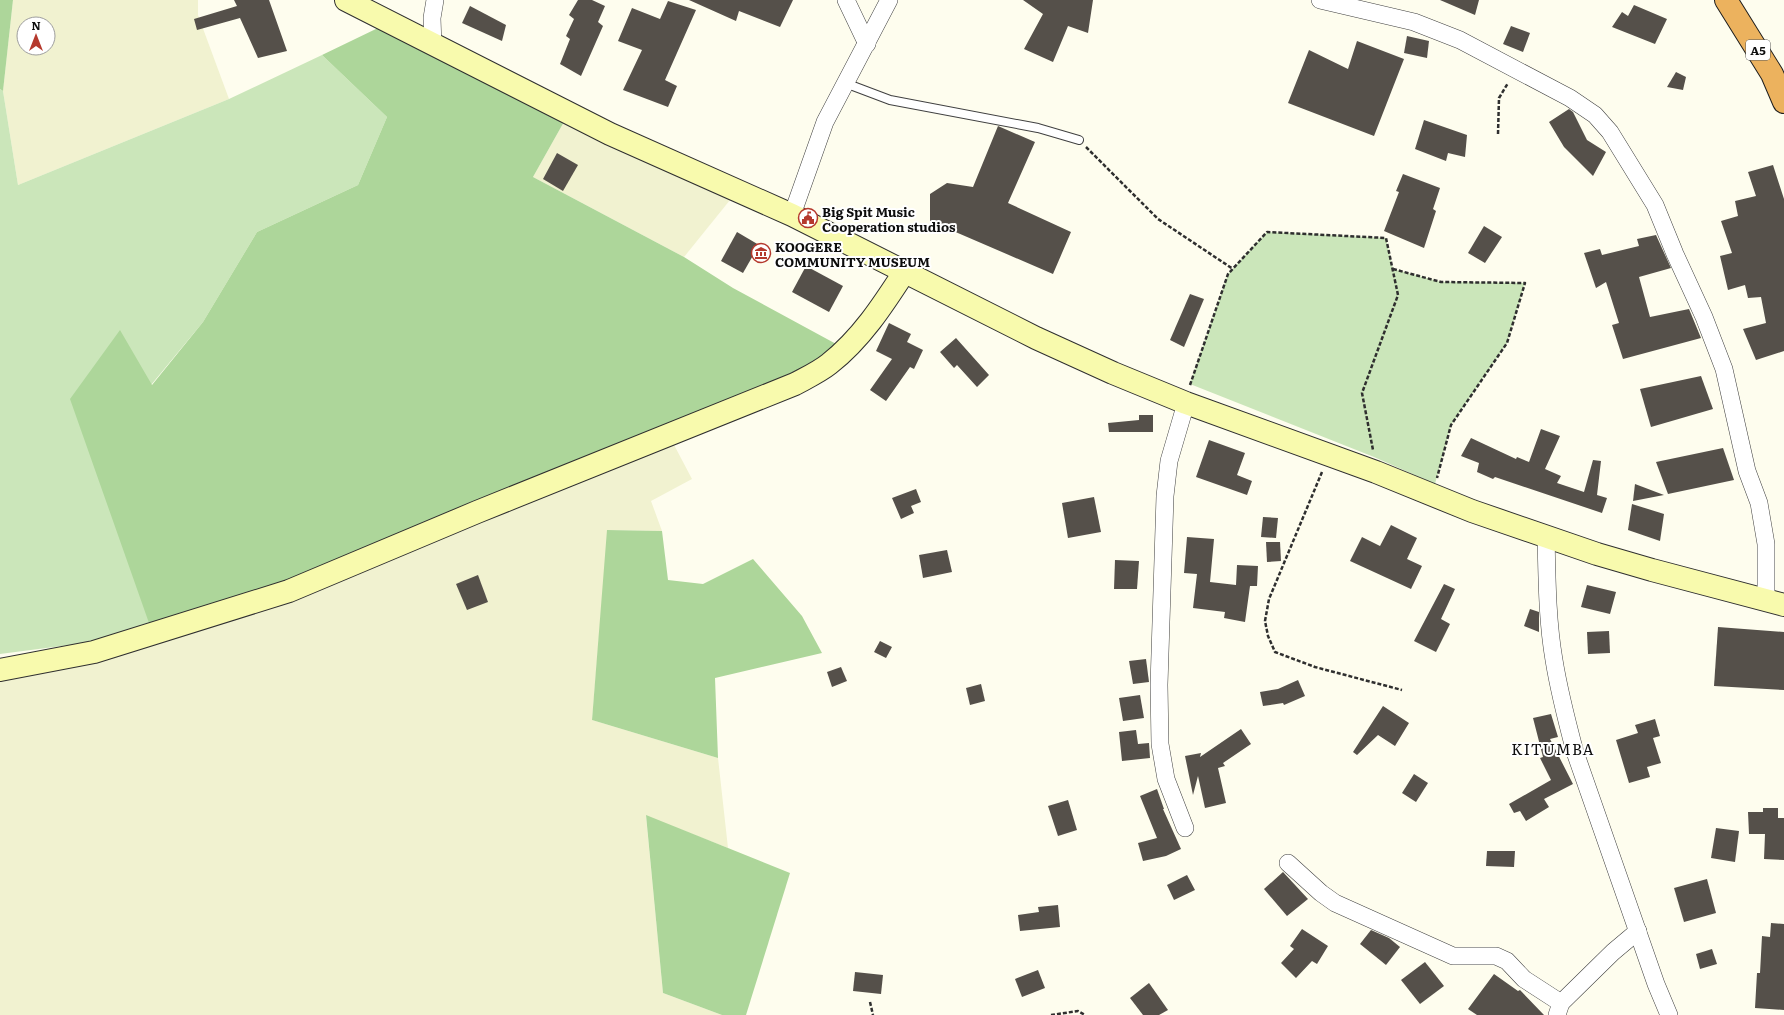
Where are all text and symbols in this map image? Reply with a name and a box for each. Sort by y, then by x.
north arrow [16,16,56,56]
text: N [31,17,41,33]
road number: A5 [1746,40,1770,60]
place label: Big Spit Music Cooperation studios [822,202,956,236]
public building icon: Big Spit Music Cooperation studios [797,207,819,229]
place label: KOOGERE COMMUNITY MUSEUM [775,237,930,271]
museum icon: KOOGERE COMMUNITY MUSEUM [750,242,772,264]
district label: KITUMBA [1511,737,1595,760]

